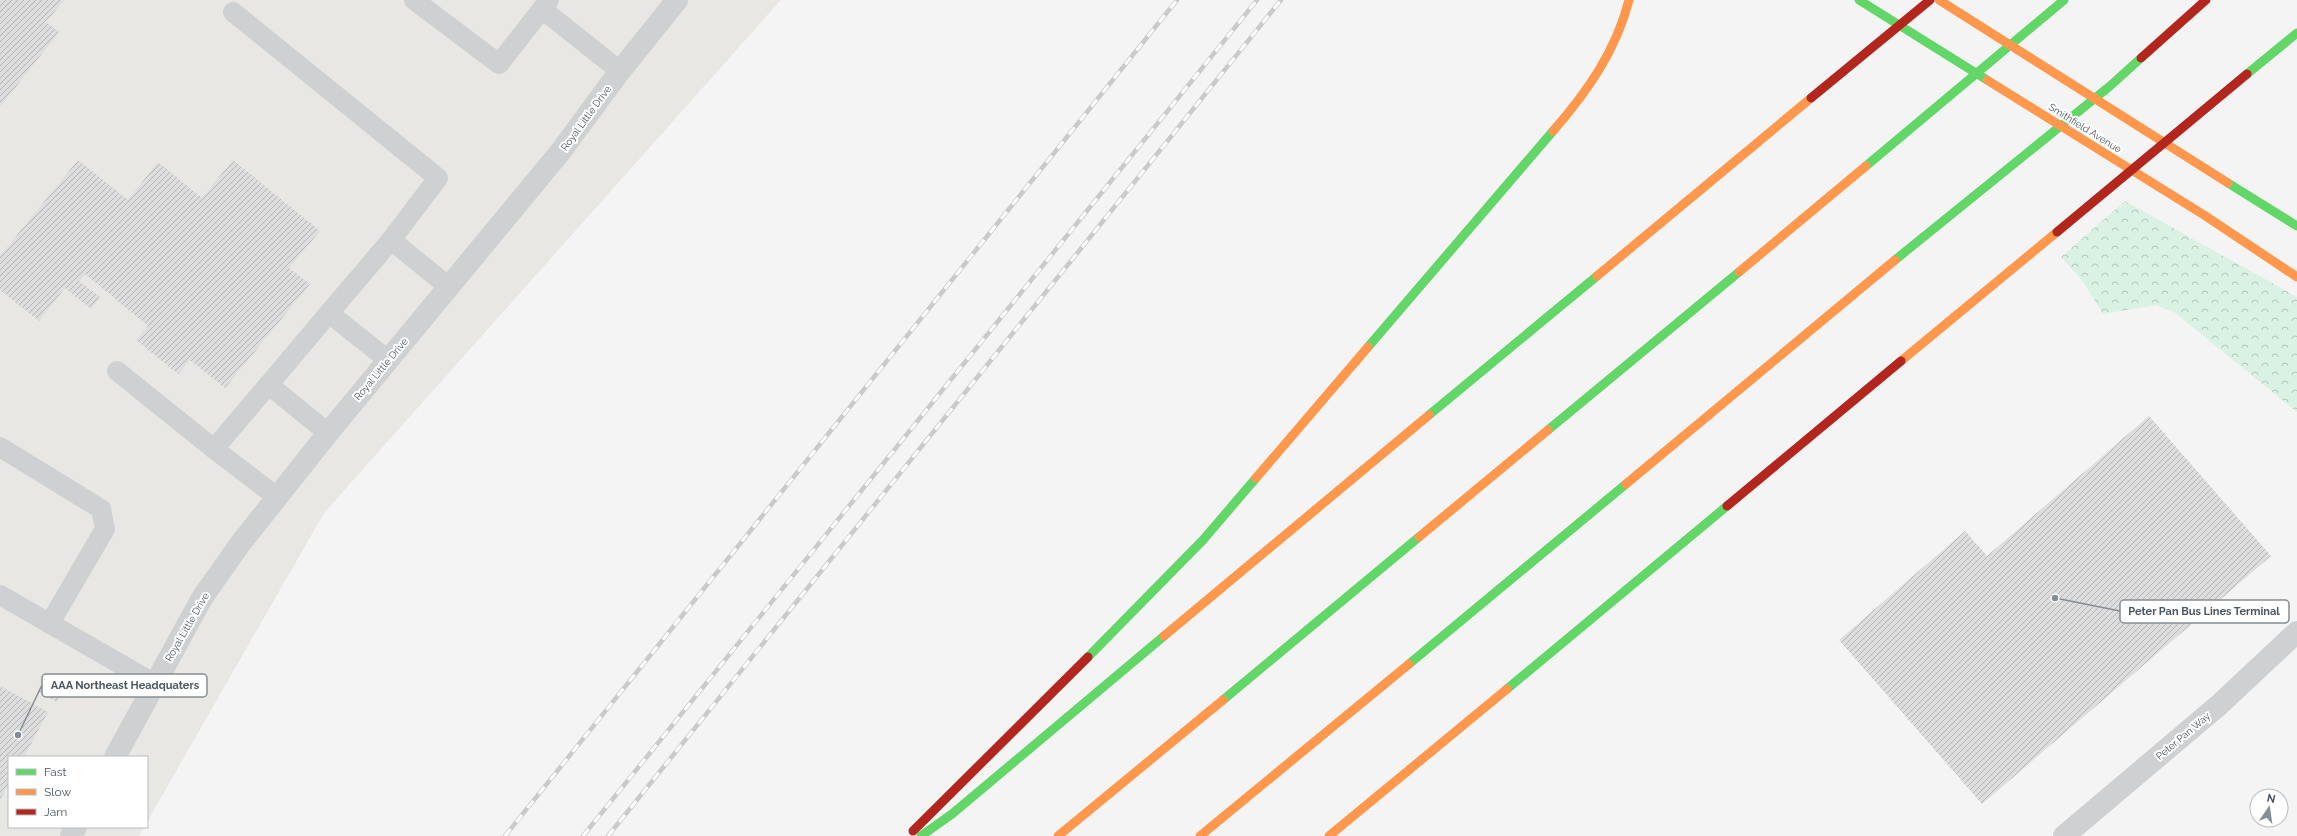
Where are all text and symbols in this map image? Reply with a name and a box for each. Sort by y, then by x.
street label: Royal Little Drive [559,83,613,153]
street label: Smithfield Avenue [2047,101,2124,155]
street label: Royal Little Drive [352,336,410,402]
street label: Royal Little Drive [163,591,211,663]
callout: Peter Pan Bus Lines Terminal [2120,600,2289,623]
text: Peter Pan Bus Lines Terminal [2128,605,2280,618]
callout: AAA Northeast Headquaters [42,674,207,697]
text: AAA Northeast Headquaters [51,679,200,692]
street label: Peter Pan Way [2154,710,2213,762]
legend [8,756,148,828]
text: Fast [44,765,67,779]
text: Slow [44,785,71,799]
north arrow [2249,788,2289,828]
text: N [2266,791,2277,806]
text: Jam [44,805,67,819]

